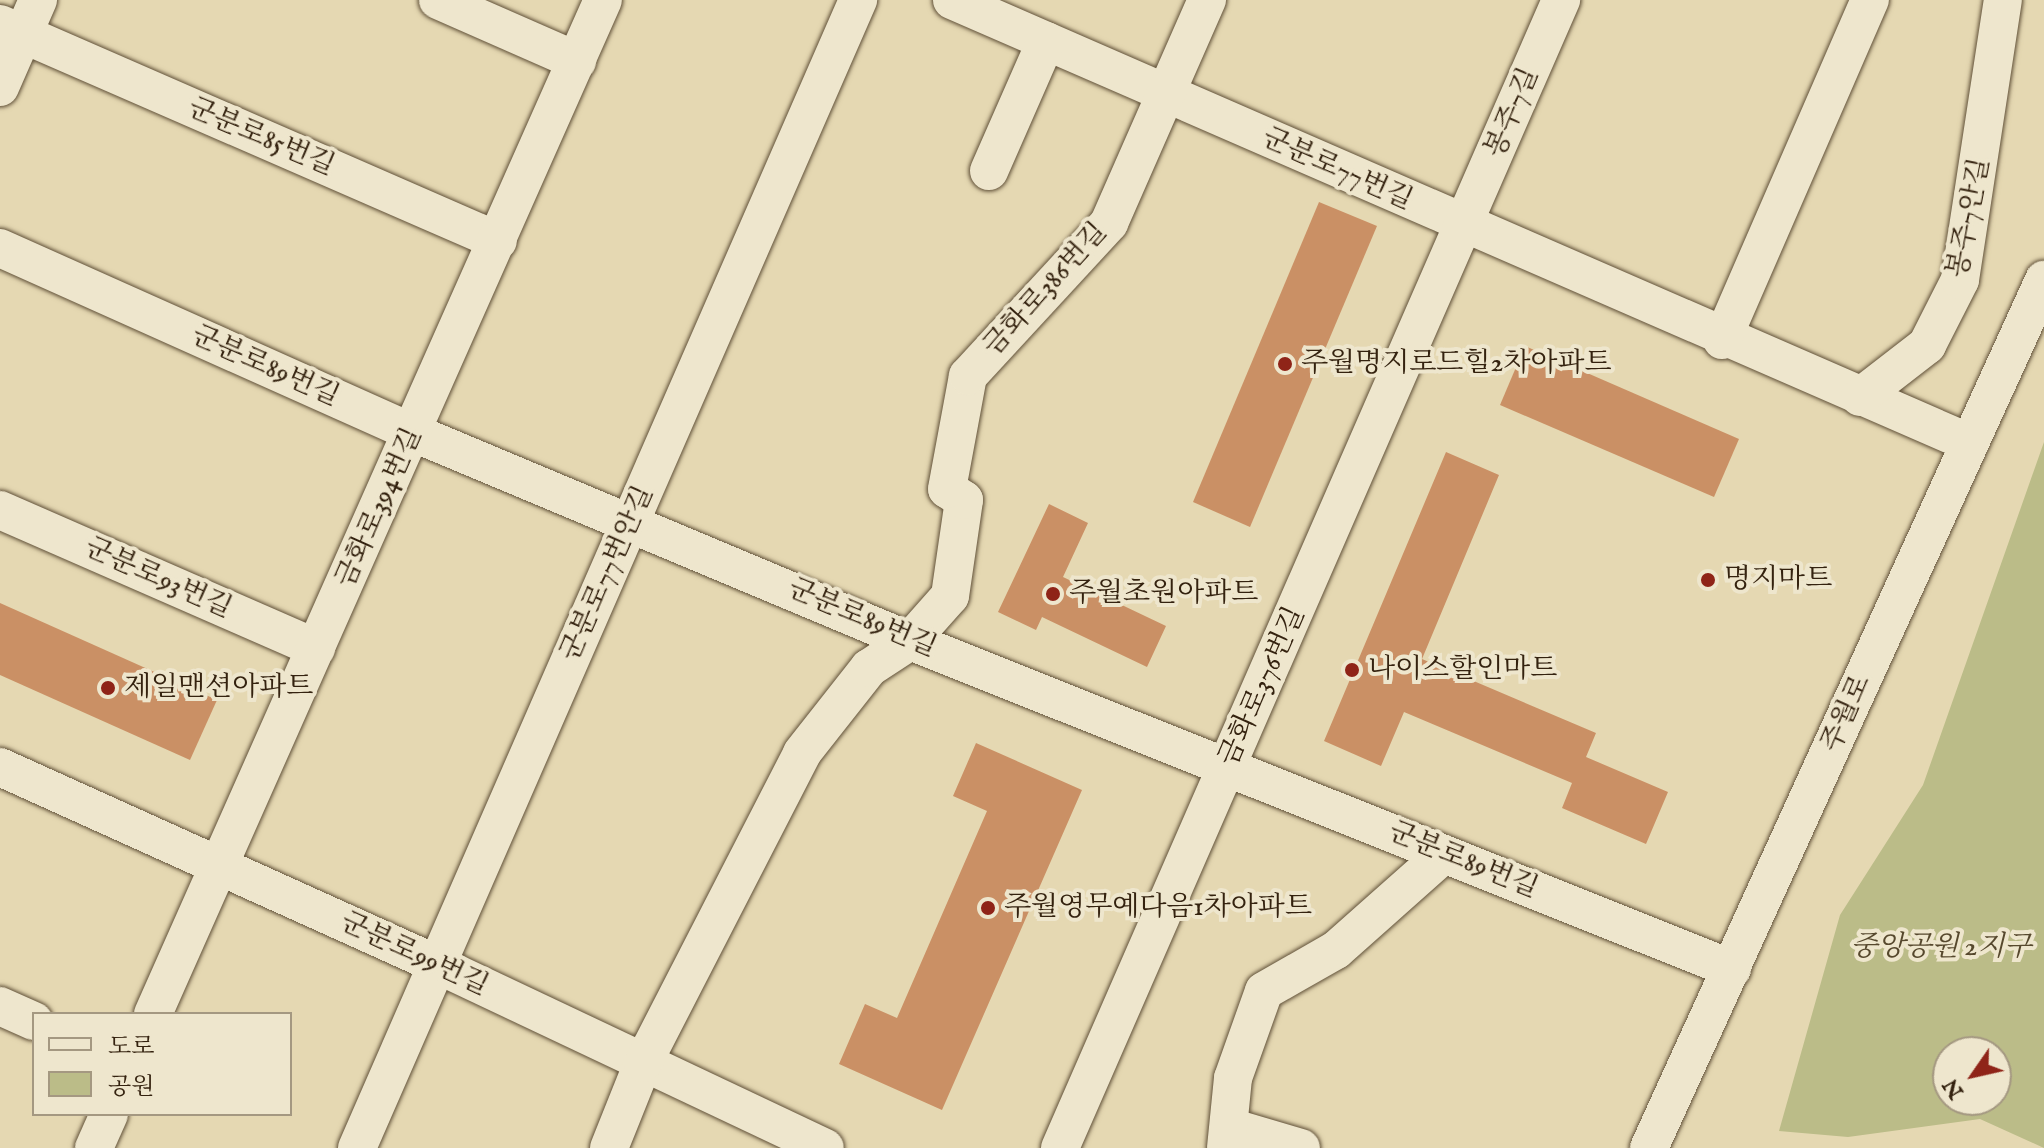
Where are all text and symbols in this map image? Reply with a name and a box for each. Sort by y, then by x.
street label: 봉주7길 [1479,63,1547,163]
street label: 군분로85번길 [182,92,340,184]
street label: 군분로77번길 [1256,122,1418,218]
street label: 봉주7안길 [1942,155,1998,281]
street label: 금화로386번길 [977,216,1115,364]
street label: 군분로89번길 [186,319,344,415]
place label: 주월명지로드힐2차아파트 [1301,347,1612,381]
marker: 주월명지로드힐2차아파트 [1276,355,1294,373]
street label: 금화로394번길 [330,423,430,593]
street label: 군분로77번안길 [554,481,662,667]
street label: 군분로93번길 [79,532,237,626]
place label: 명지마트 [1724,563,1832,597]
marker: 명지마트 [1699,571,1717,589]
street label: 군분로89번길 [783,573,941,665]
place label: 주월초원아파트 [1069,577,1258,611]
marker: 주월초원아파트 [1044,585,1062,603]
street label: 금화로376번길 [1213,602,1313,772]
place label: 나이스할인마트 [1368,653,1557,687]
marker: 나이스할인마트 [1343,661,1361,679]
street label: 주월로 [1815,670,1879,758]
place label: 제일맨션아파트 [124,671,313,705]
marker: 제일맨션아파트 [99,679,117,697]
street label: 군분로89번길 [1383,816,1543,906]
place label: 주월영무예다음1차아파트 [1004,891,1312,925]
marker: 주월영무예다음1차아파트 [979,899,997,917]
street label: 군분로99번길 [335,906,493,1004]
park label: 중앙공원 2지구 [1850,931,2032,965]
legend [32,1012,292,1116]
text: 도로 [108,1032,154,1063]
north arrow [1932,1036,2012,1116]
text: 공원 [108,1072,154,1103]
text: N [1937,1073,1971,1104]

